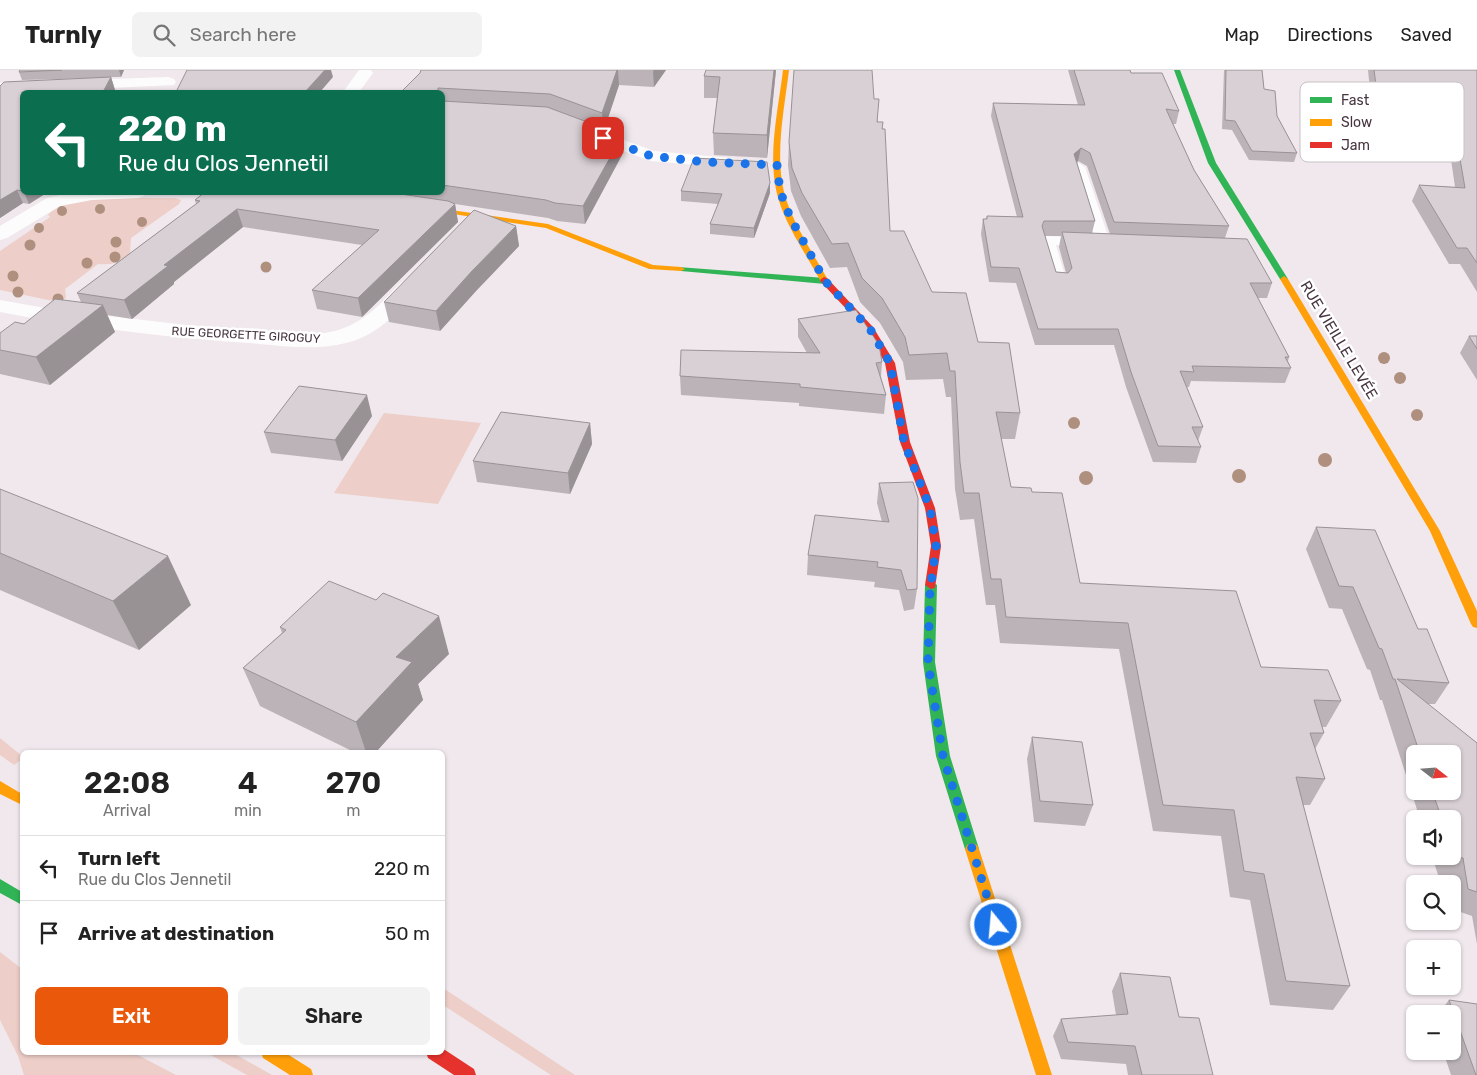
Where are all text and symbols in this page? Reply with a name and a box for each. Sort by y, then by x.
search box [132,12,482,57]
text: Turnly [25,21,102,49]
icon: search [150,21,178,49]
text: Search here [190,23,296,46]
text: Map [1224,24,1259,46]
text: Directions [1287,24,1373,46]
text: Saved [1401,24,1452,46]
legend [1300,82,1464,162]
text: Fast [1341,92,1370,109]
text: 220 m [118,108,227,150]
icon: left [35,110,100,175]
text: Slow [1341,114,1372,131]
pin [582,117,624,159]
icon: arrive [589,124,617,152]
text: Jam [1341,137,1370,154]
text: Rue du Clos Jennetil [118,150,329,177]
street label: RUE VIEILLE LEVÉE [1297,278,1381,402]
street label: RUE GEORGETTE GIROGUY [171,324,321,346]
north arrow [1406,745,1461,800]
map controls [1406,745,1461,1060]
text: 22:08 [84,765,170,801]
text: 4 [238,765,258,801]
text: 270 [325,765,381,801]
text: Arrival [103,801,151,820]
text: min [234,801,262,820]
text: m [346,801,360,820]
button: sound [1406,810,1461,865]
text: Turn left [78,847,160,870]
icon: left [35,854,63,882]
text: 220 m [374,857,430,880]
text: Rue du Clos Jennetil [78,870,231,889]
button: search [1406,875,1461,930]
position arrow [969,898,1021,950]
icon: arrive [35,919,63,947]
text: Arrive at destination [78,922,274,945]
text: 50 m [385,922,430,945]
button: + [1406,940,1461,995]
button: Exit [35,987,228,1045]
button: Share [238,987,430,1045]
button: − [1406,1005,1461,1060]

